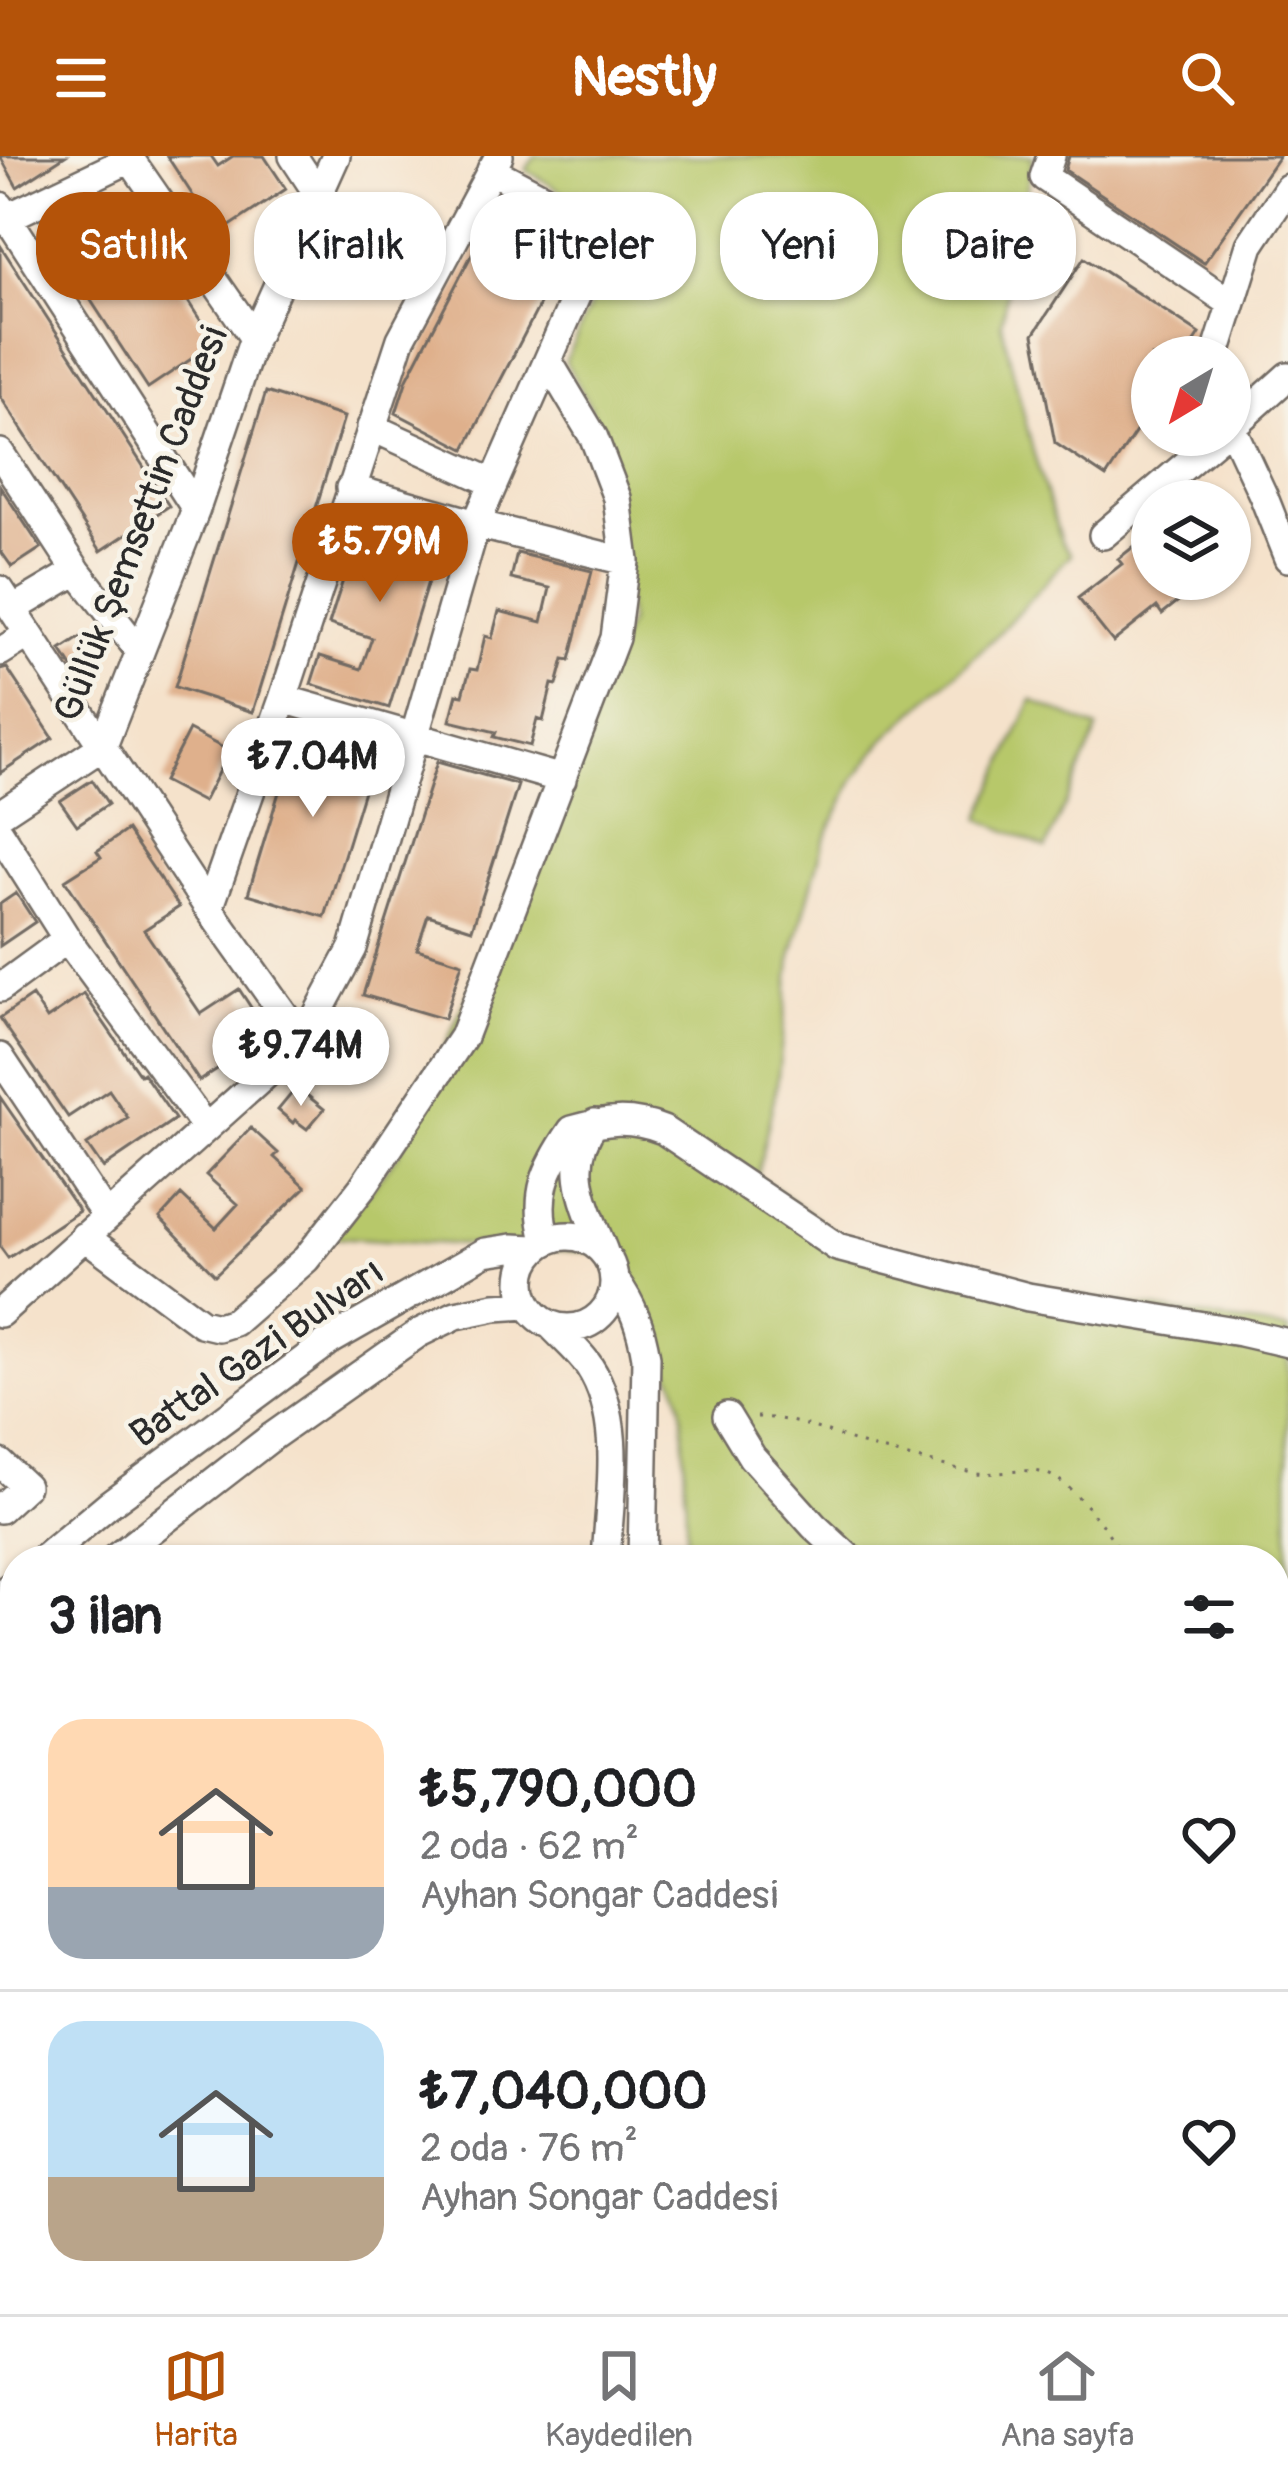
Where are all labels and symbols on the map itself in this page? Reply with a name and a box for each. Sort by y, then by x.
street label: Güllük Şemsettin Caddesi [43,319,239,729]
north arrow [1131,336,1251,456]
pin: ₺5.79M [282,503,478,605]
pin: ₺7.04M [215,718,411,820]
pin: ₺9.74M [203,1007,399,1109]
street label: Battal Gazi Bulvarı [120,1247,394,1459]

